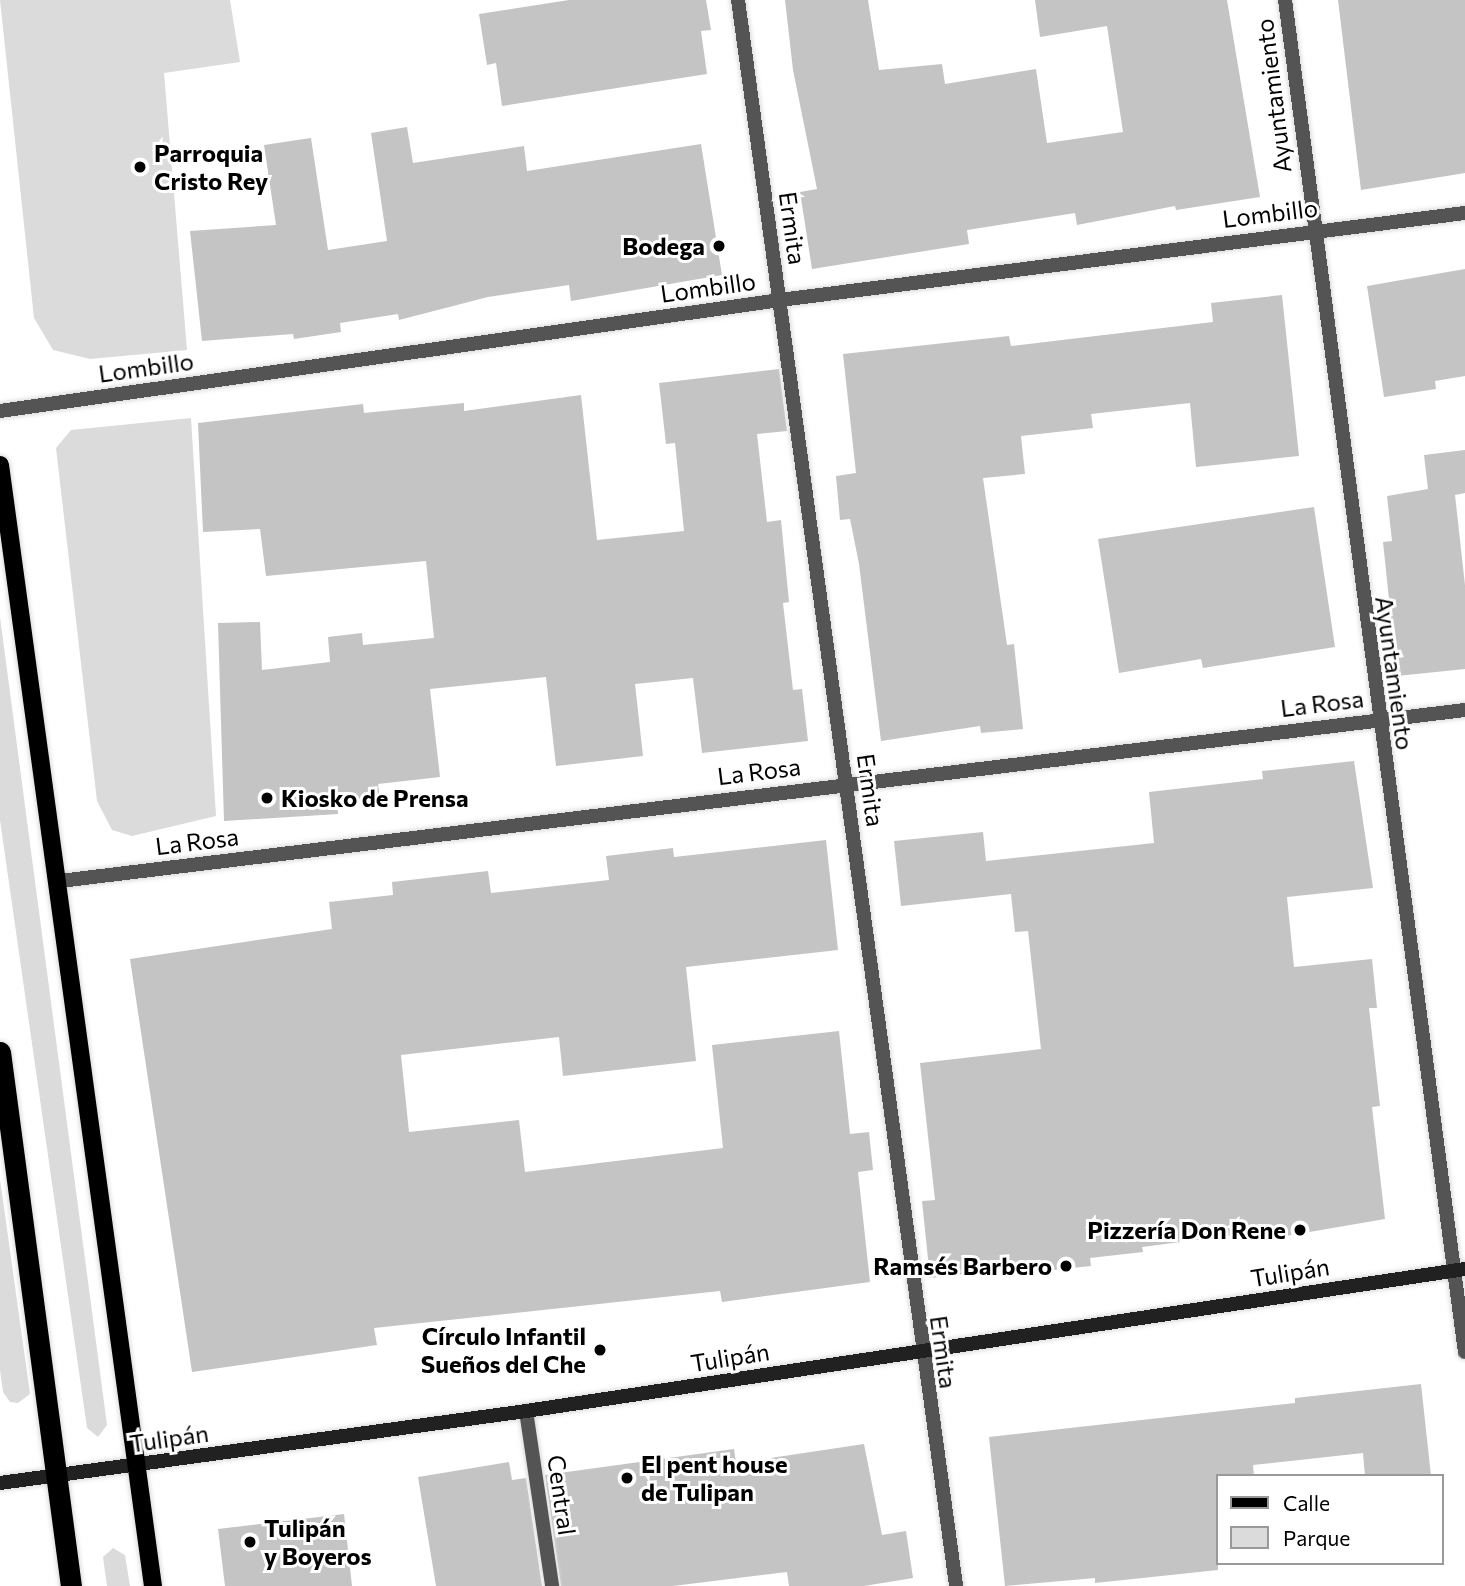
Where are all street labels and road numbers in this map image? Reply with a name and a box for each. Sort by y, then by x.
street label: Ayuntamiento [1249,17,1297,175]
street label: Ermita [774,190,812,266]
street label: Lombillo [1221,193,1319,233]
street label: Lombillo [659,266,757,308]
street label: Lombillo [97,346,195,388]
street label: Ayuntamiento [1370,594,1420,752]
street label: La Rosa [1279,684,1365,722]
street label: La Rosa [716,752,802,790]
street label: Ermita [852,752,890,828]
street label: La Rosa [154,822,240,860]
street label: Tulipán [1249,1252,1331,1292]
street label: Ermita [925,1314,963,1390]
street label: Tulipán [689,1337,771,1377]
street label: Tulipán [128,1418,210,1458]
street label: Central [542,1453,582,1537]

